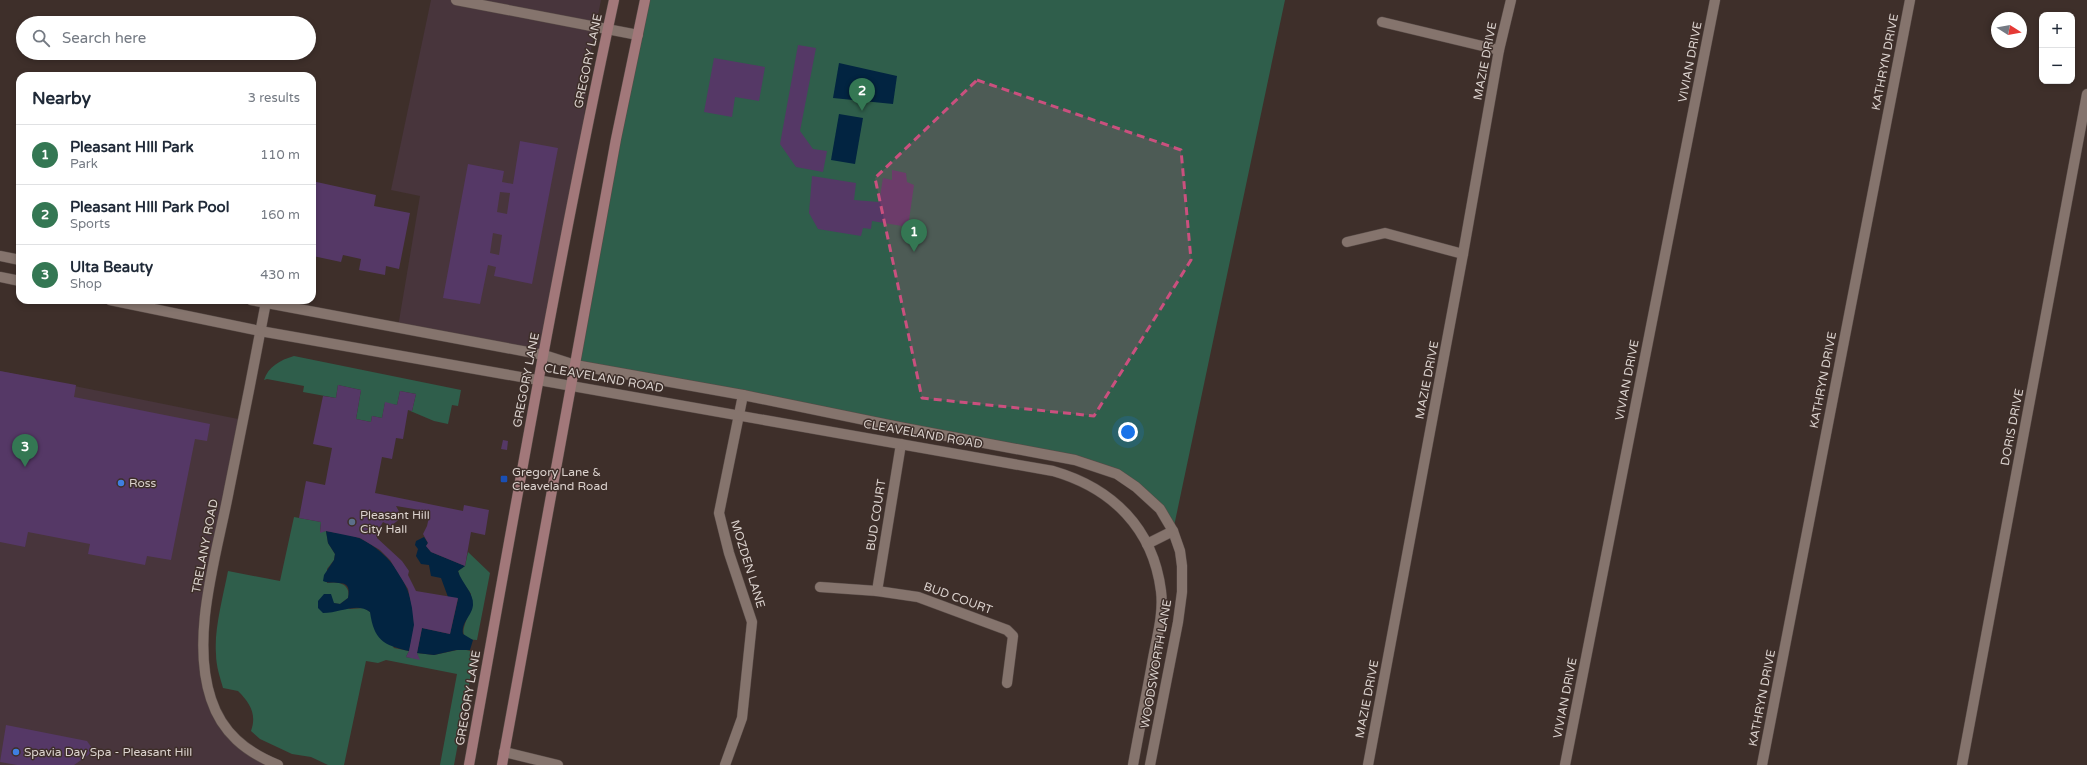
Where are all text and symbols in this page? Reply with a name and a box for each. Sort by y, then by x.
street label: GREGORY LANE [571,12,605,110]
street label: KATHRYN DRIVE [1869,12,1901,112]
north arrow [1991,12,2027,48]
map controls [2039,12,2075,84]
button: + [2039,12,2075,48]
search box [16,16,316,60]
street label: MAZIE DRIVE [1471,20,1500,101]
street label: VIVIAN DRIVE [1675,20,1705,104]
icon: search [30,27,52,49]
text: Search here [62,29,146,47]
button: − [2039,48,2075,84]
pin: 2 [849,78,875,111]
text: Nearby [32,88,91,109]
text: 3 results [248,90,300,106]
text: Pleasant HIll Park [70,138,194,156]
text: 1 [41,147,49,163]
text: 110 m [260,147,300,163]
text: Park [70,156,98,172]
text: Pleasant HIll Park Pool [70,198,229,216]
text: 2 [41,207,49,223]
text: 160 m [260,207,300,223]
text: Sports [70,216,110,232]
pin: 1 [901,219,927,252]
text: Ulta Beauty [70,258,153,276]
text: 3 [41,267,49,283]
text: 430 m [260,267,300,283]
text: Shop [70,276,102,292]
street label: KATHRYN DRIVE [1807,330,1839,430]
street label: GREGORY LANE [510,331,542,429]
street label: VIVIAN DRIVE [1612,338,1642,422]
street label: MAZIE DRIVE [1413,339,1442,420]
street label: CLEAVELAND ROAD [543,361,665,395]
street label: DORIS DRIVE [1998,387,2026,467]
street label: CLEAVELAND ROAD [862,417,984,451]
your location [1118,422,1138,442]
pin: 3 [12,434,38,467]
place label: Gregory Lane & Cleaveland Road [512,465,608,493]
marker: Gregory Lane & Cleaveland Road [499,474,509,484]
place label: Ross [129,476,157,490]
marker: Ross [116,478,126,488]
street label: BUD COURT [863,478,889,552]
street label: TRELANY ROAD [189,498,221,594]
place label: Pleasant Hill City Hall [360,508,430,536]
marker: Pleasant Hill City Hall [347,517,357,527]
street label: MOZDEN LANE [728,518,768,610]
street label: BUD COURT [922,579,995,617]
street label: WOODSWORTH LANE [1138,598,1174,730]
street label: KATHRYN DRIVE [1746,648,1778,748]
street label: GREGORY LANE [453,649,483,747]
street label: VIVIAN DRIVE [1550,656,1580,740]
street label: MAZIE DRIVE [1353,658,1382,739]
place label: Spavia Day Spa - Pleasant Hill [24,745,192,759]
marker: Spavia Day Spa - Pleasant Hill [11,747,21,757]

